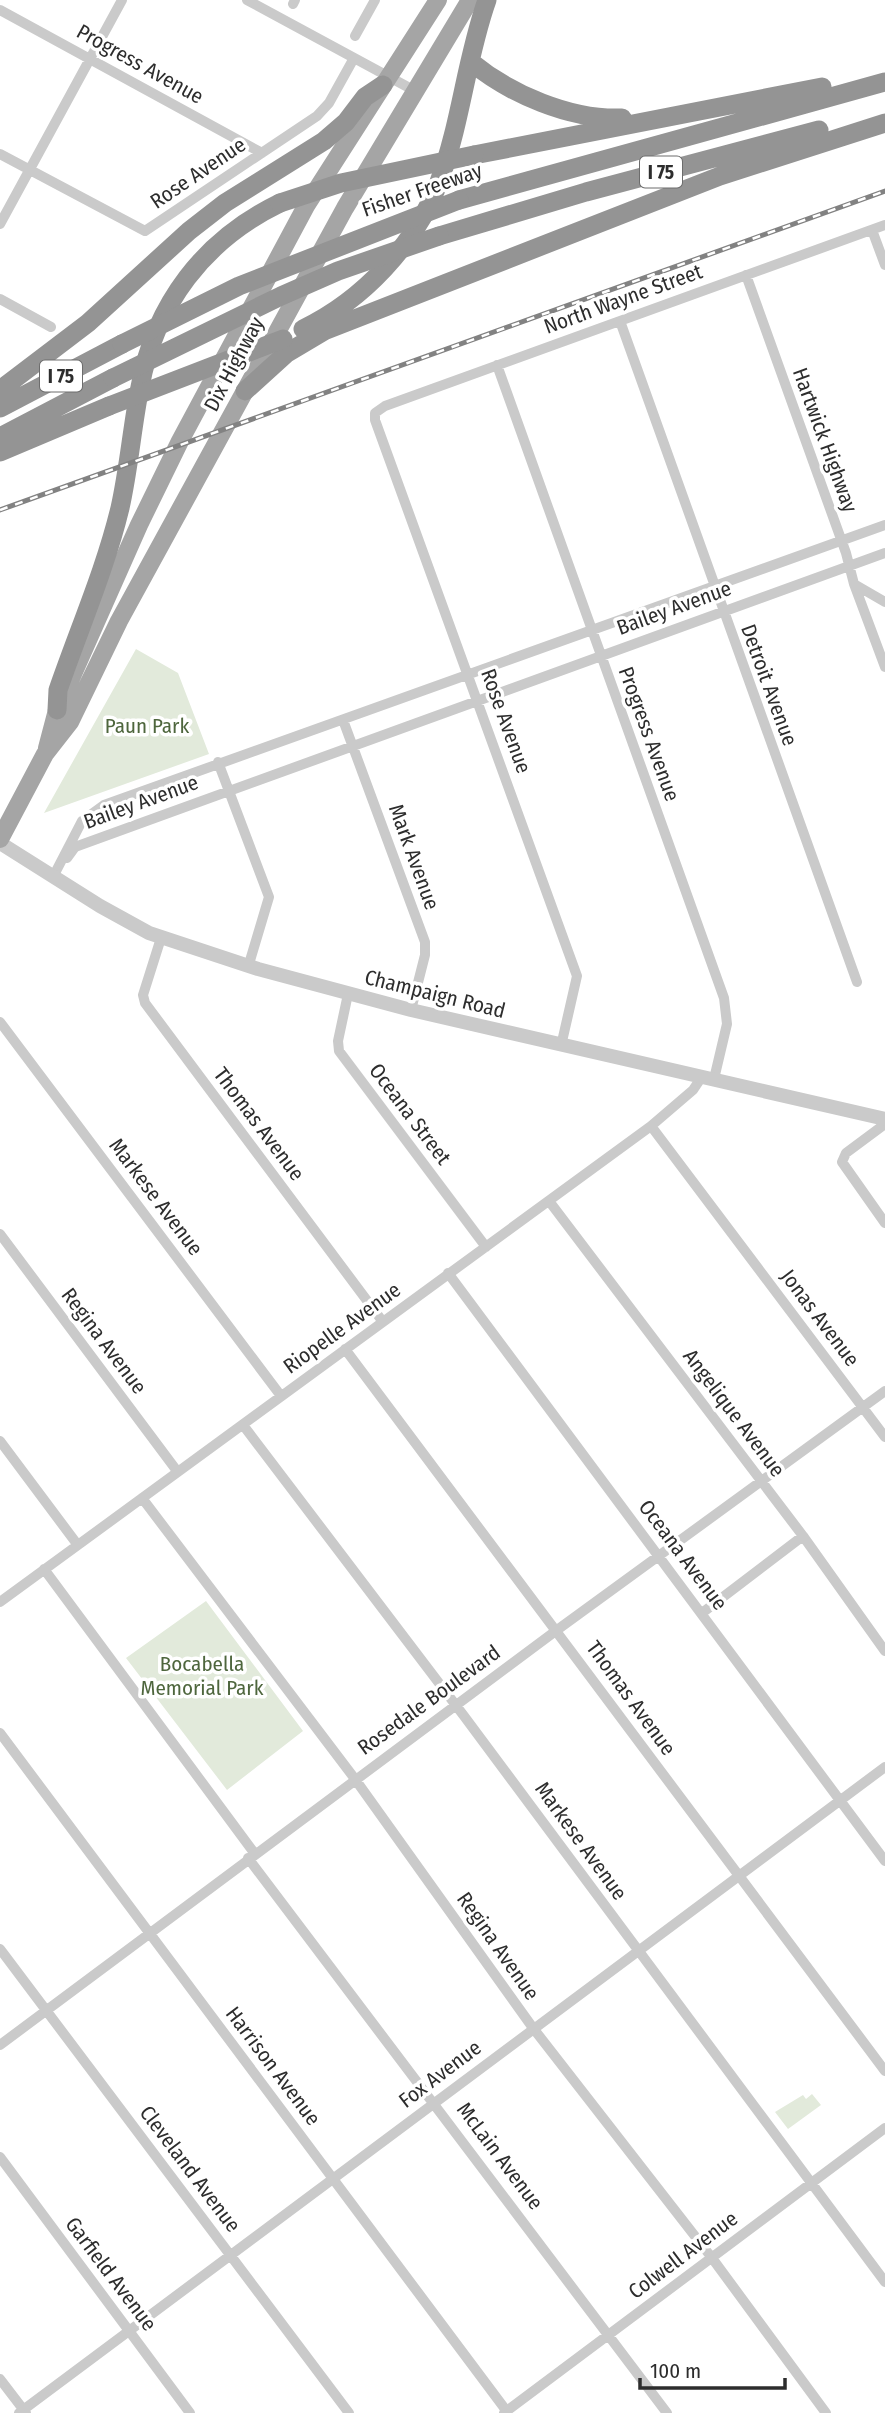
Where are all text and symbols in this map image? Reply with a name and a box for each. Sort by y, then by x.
street label: Progress Avenue [72,18,208,110]
street label: Rose Avenue [145,132,251,214]
road number: I 75 [640,156,682,188]
street label: Fisher Freeway [359,157,486,223]
street label: North Wayne Street [540,258,706,340]
street label: Dix Highway [198,312,270,416]
road number: I 75 [40,360,82,392]
street label: Hartwick Highway [787,364,863,516]
street label: Bailey Avenue [613,575,735,641]
street label: Detroit Avenue [735,621,803,749]
street label: Progress Avenue [613,663,685,805]
street label: Rose Avenue [475,665,537,777]
park label: Paun Park [105,713,189,739]
street label: Bailey Avenue [80,769,202,835]
street label: Mark Avenue [383,801,445,913]
street label: Champaign Road [362,964,508,1024]
street label: Oceana Street [363,1058,457,1170]
street label: Thomas Avenue [208,1062,310,1186]
street label: Markese Avenue [104,1133,208,1261]
street label: Jonas Avenue [775,1264,865,1372]
street label: Riopelle Avenue [278,1277,406,1379]
street label: Regina Avenue [56,1283,152,1399]
street label: Angelique Avenue [677,1344,791,1482]
street label: Oceana Avenue [633,1495,733,1615]
street label: Thomas Avenue [581,1636,681,1760]
street label: Rosedale Boulevard [353,1639,505,1761]
park label: Bocabella Memorial Park [141,1651,264,1701]
street label: Markese Avenue [529,1777,633,1905]
street label: Regina Avenue [451,1887,545,2005]
street label: Harrison Avenue [220,2001,326,2131]
street label: Fox Avenue [394,2035,486,2113]
street label: McLain Avenue [451,2097,549,2215]
street label: Cleveland Avenue [134,2101,246,2237]
street label: Colwell Avenue [623,2205,743,2305]
street label: Garfield Avenue [60,2212,162,2336]
scale bar [640,2346,785,2390]
text: 100 m [650,2358,701,2384]

